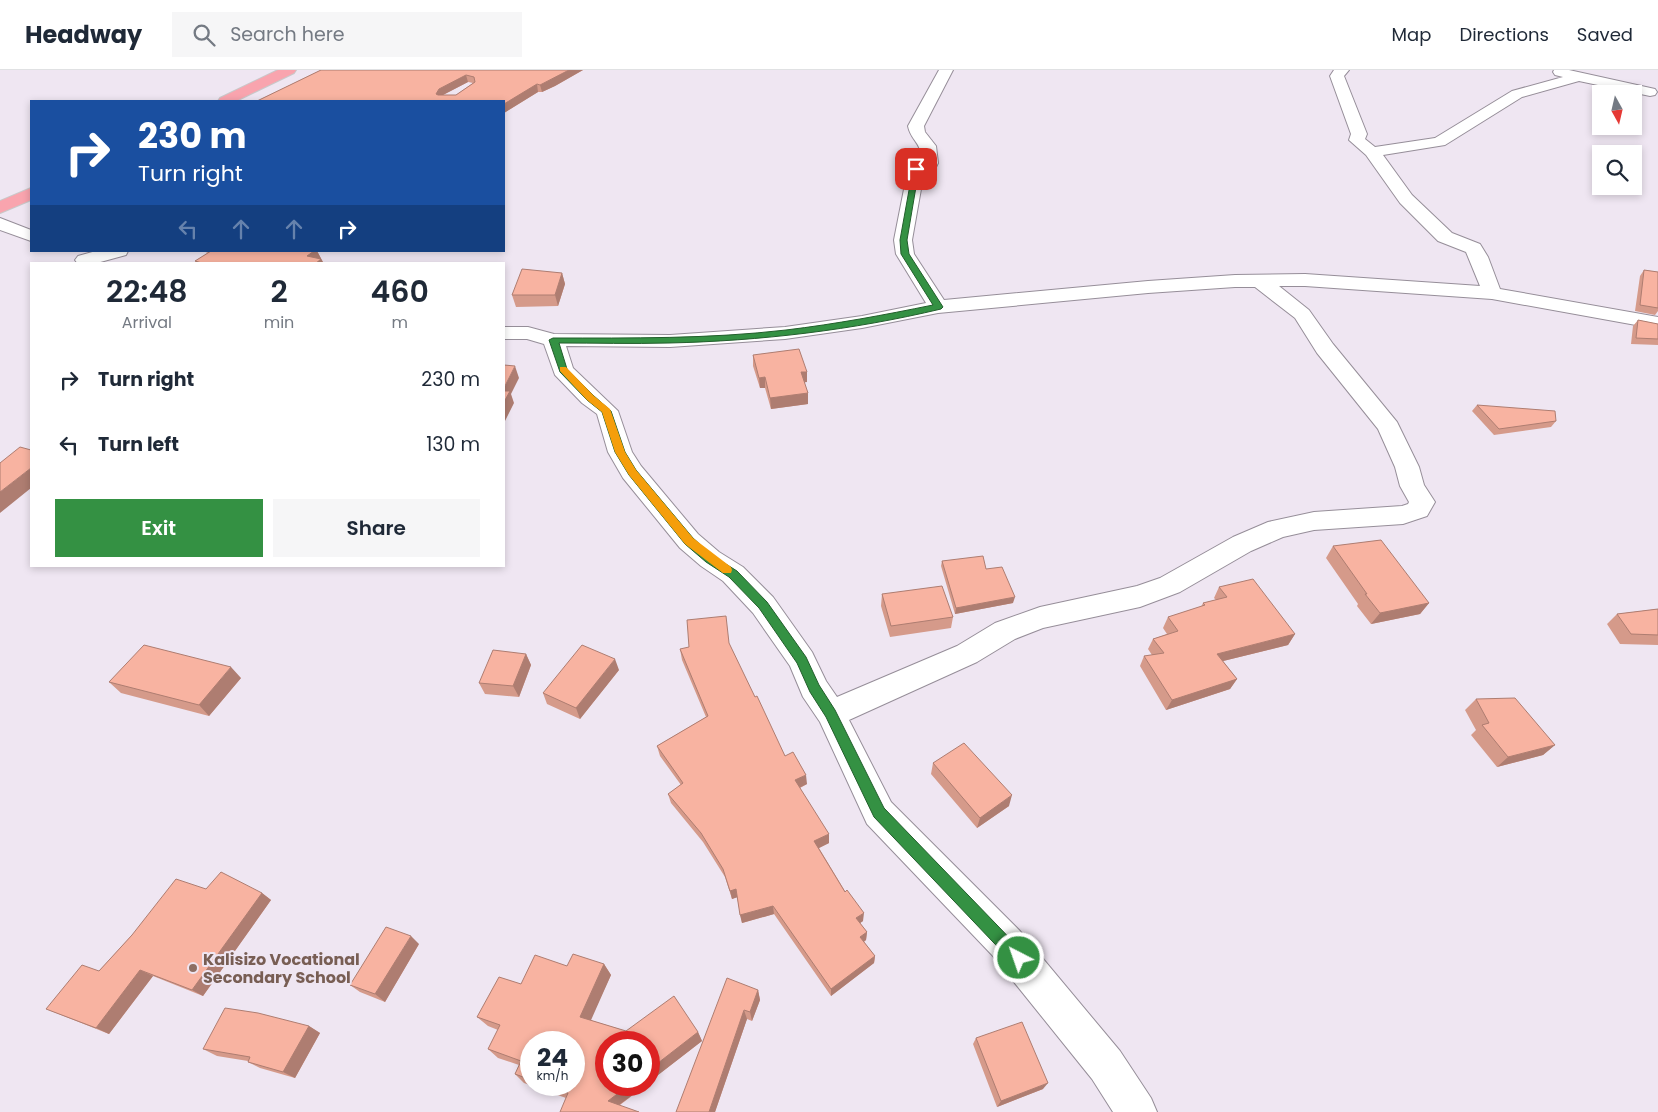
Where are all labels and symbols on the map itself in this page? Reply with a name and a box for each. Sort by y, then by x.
north arrow [1592,85,1642,135]
pin [895,148,937,190]
position arrow [992,931,1044,983]
place label: Kalisizo Vocational Secondary School [203,948,360,989]
marker: Kalisizo Vocational Secondary School [187,962,199,974]
speed limit sign: 30 [595,1031,660,1096]

